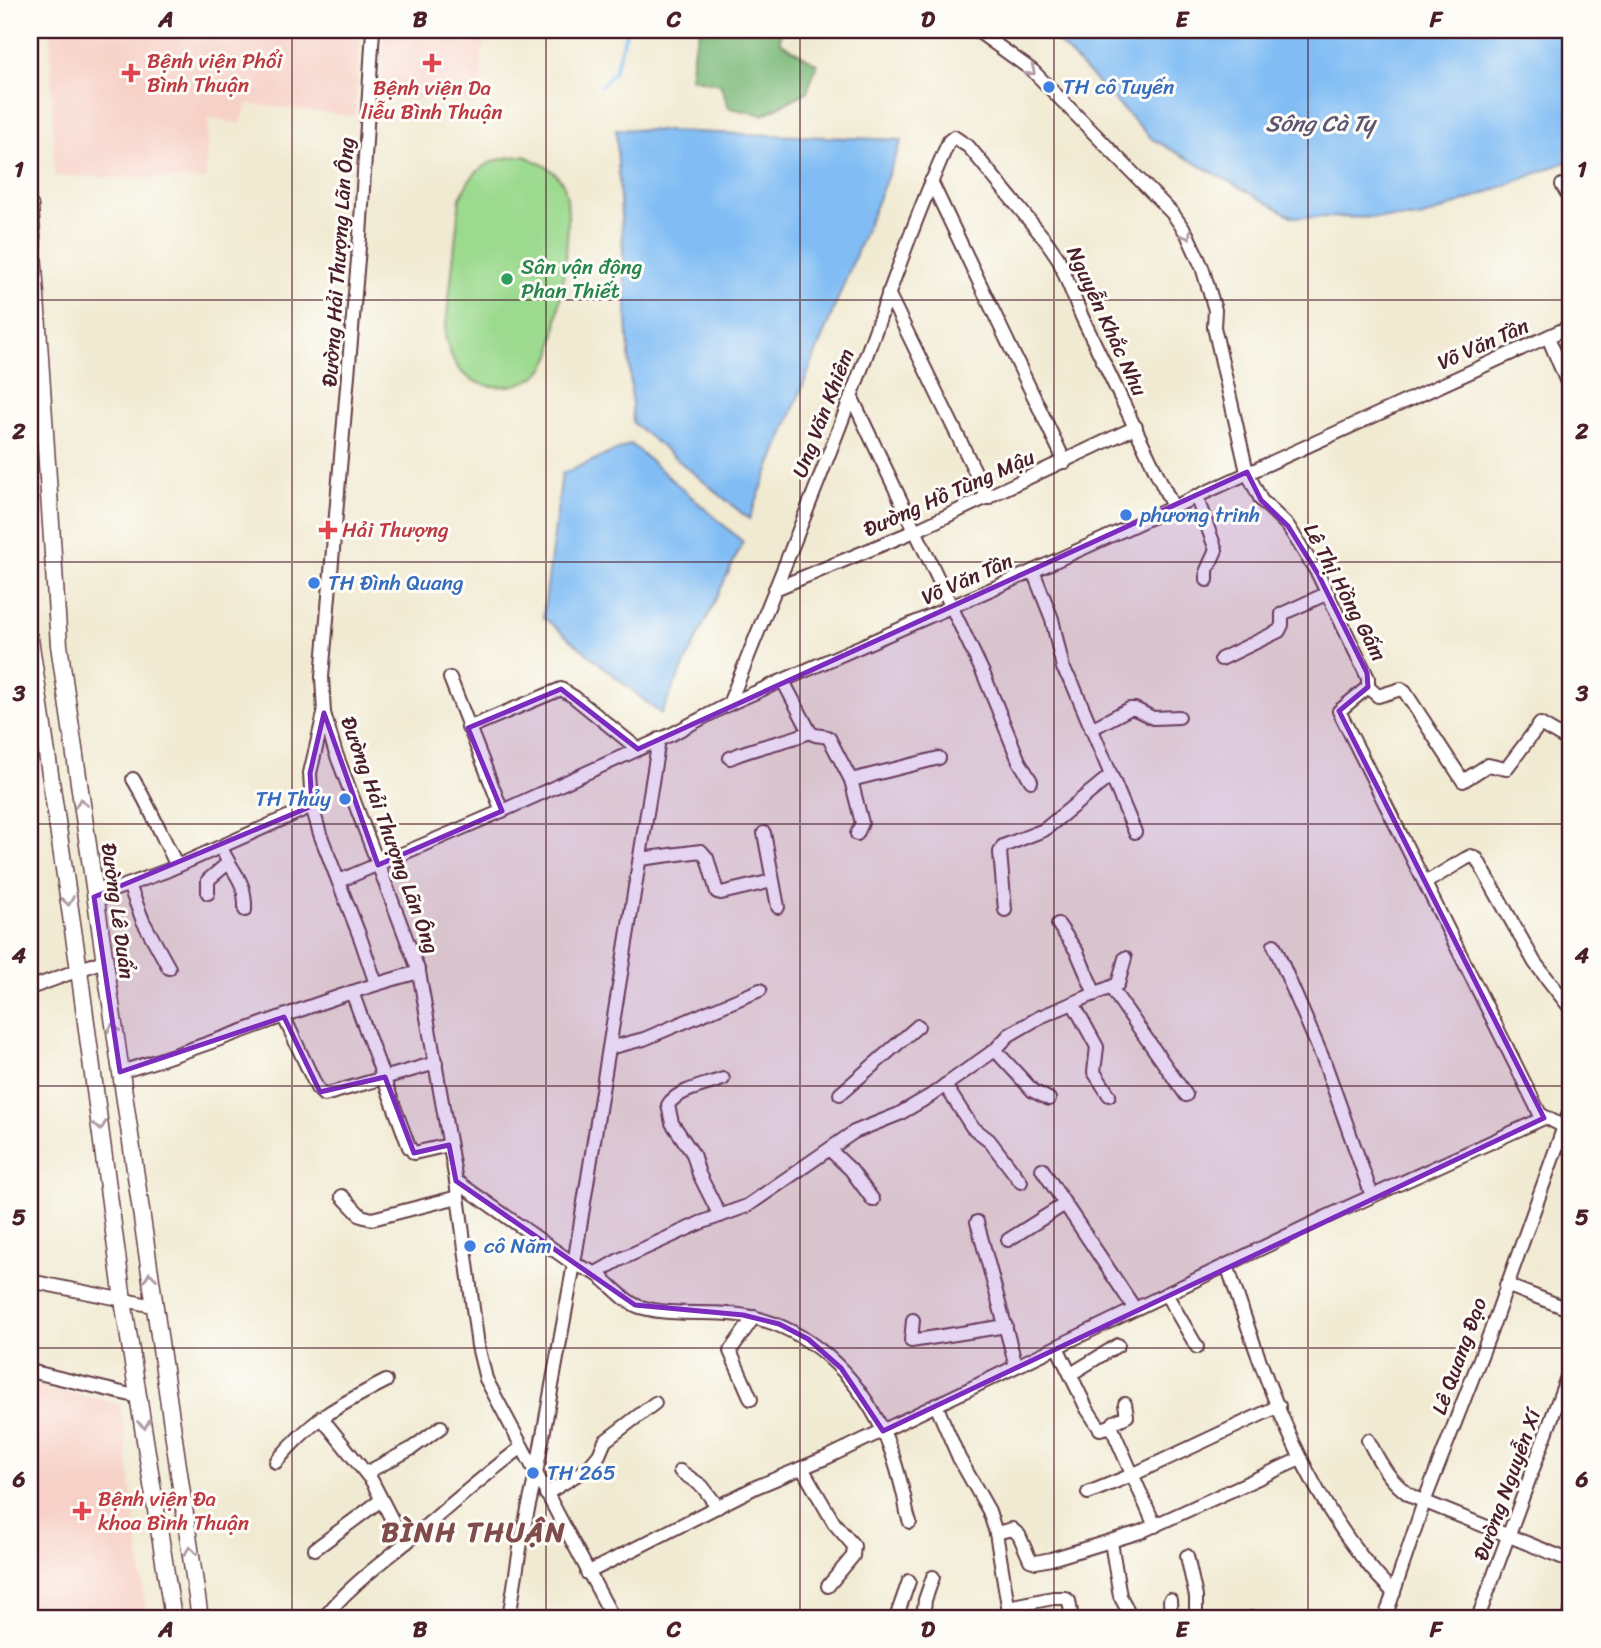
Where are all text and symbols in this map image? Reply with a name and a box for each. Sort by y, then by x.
text: A [157,0,174,40]
text: B [413,0,428,40]
text: C [666,0,682,40]
text: D [921,0,936,40]
text: E [1176,0,1191,40]
text: F [1429,0,1444,40]
place label: Bệnh viện Phổi Bình Thuận [147,42,283,104]
marker: Bệnh viện Da liễu Bình Thuận [422,53,442,73]
marker: Bệnh viện Phổi Bình Thuận [121,63,141,83]
one-way arrow [1022,63,1035,75]
place label: TH cô Tuyến [1063,68,1174,106]
place label: Bệnh viện Da liễu Bình Thuận [361,69,503,131]
marker: TH cô Tuyến [1041,79,1057,95]
water label: Sông Cà Ty [1265,103,1378,144]
street label: Đường Hải Thượng Lãn Ông [310,135,366,388]
text: 1 [14,149,24,190]
text: 1 [1577,149,1587,190]
one-way arrow [1179,228,1192,241]
street label: Nguyễn Khắc Nhu [1056,240,1159,403]
place label: Sân vận động Phan Thiết [521,248,643,310]
marker: Sân vận động Phan Thiết [499,271,515,287]
street label: Võ Văn Tần [1431,307,1535,381]
street label: Ung Văn Khiêm [781,343,865,483]
text: 2 [11,411,26,452]
text: 2 [1574,411,1589,452]
street label: Đường Hồ Tùng Mậu [857,438,1042,548]
place label: phương trinh [1139,496,1260,534]
marker: phương trinh [1118,507,1134,523]
place label: Hải Thượng [342,511,449,549]
street label: Lê Thị Hồng Gấm [1293,516,1397,668]
marker: Hải Thượng [320,522,336,538]
street label: Võ Văn Tần [915,542,1019,616]
place label: TH Đình Quang [328,564,464,602]
marker: TH Đình Quang [306,575,322,591]
text: 3 [12,673,26,714]
text: 3 [1575,673,1589,714]
street label: Đường Hải Thượng Lãn Ông [329,711,451,959]
place label: TH Thủy [255,780,331,818]
marker: TH Thủy [337,791,353,807]
one-way arrow [74,797,89,809]
street label: Đường Lê Duẩn [90,841,146,981]
one-way arrow [60,895,75,907]
text: 4 [11,935,27,976]
text: 4 [1574,935,1590,976]
one-way arrow [106,1022,121,1034]
one-way arrow [92,1120,107,1132]
text: 5 [12,1197,26,1238]
text: 5 [1575,1197,1589,1238]
place label: cô Năm [484,1227,552,1265]
marker: cô Năm [462,1238,478,1254]
one-way arrow [143,1271,158,1283]
street label: Lê Quang Đạo [1420,1292,1498,1420]
street label: Đường Nguyễn Xí [1462,1402,1553,1566]
one-way arrow [136,1418,151,1430]
place label: TH 265 [547,1454,616,1492]
text: 6 [11,1459,26,1500]
text: 6 [1574,1459,1589,1500]
marker: TH 265 [525,1465,541,1481]
place label: Bệnh viện Đa khoa Bình Thuận [98,1480,249,1542]
marker: Bệnh viện Đa khoa Bình Thuận [72,1501,92,1521]
district label: BÌNH THUẬN [381,1507,567,1556]
one-way arrow [183,1545,198,1557]
text: A [157,1609,174,1648]
text: B [413,1609,428,1648]
text: C [666,1609,682,1648]
text: D [921,1609,936,1648]
text: E [1176,1609,1191,1648]
text: F [1429,1609,1444,1648]

